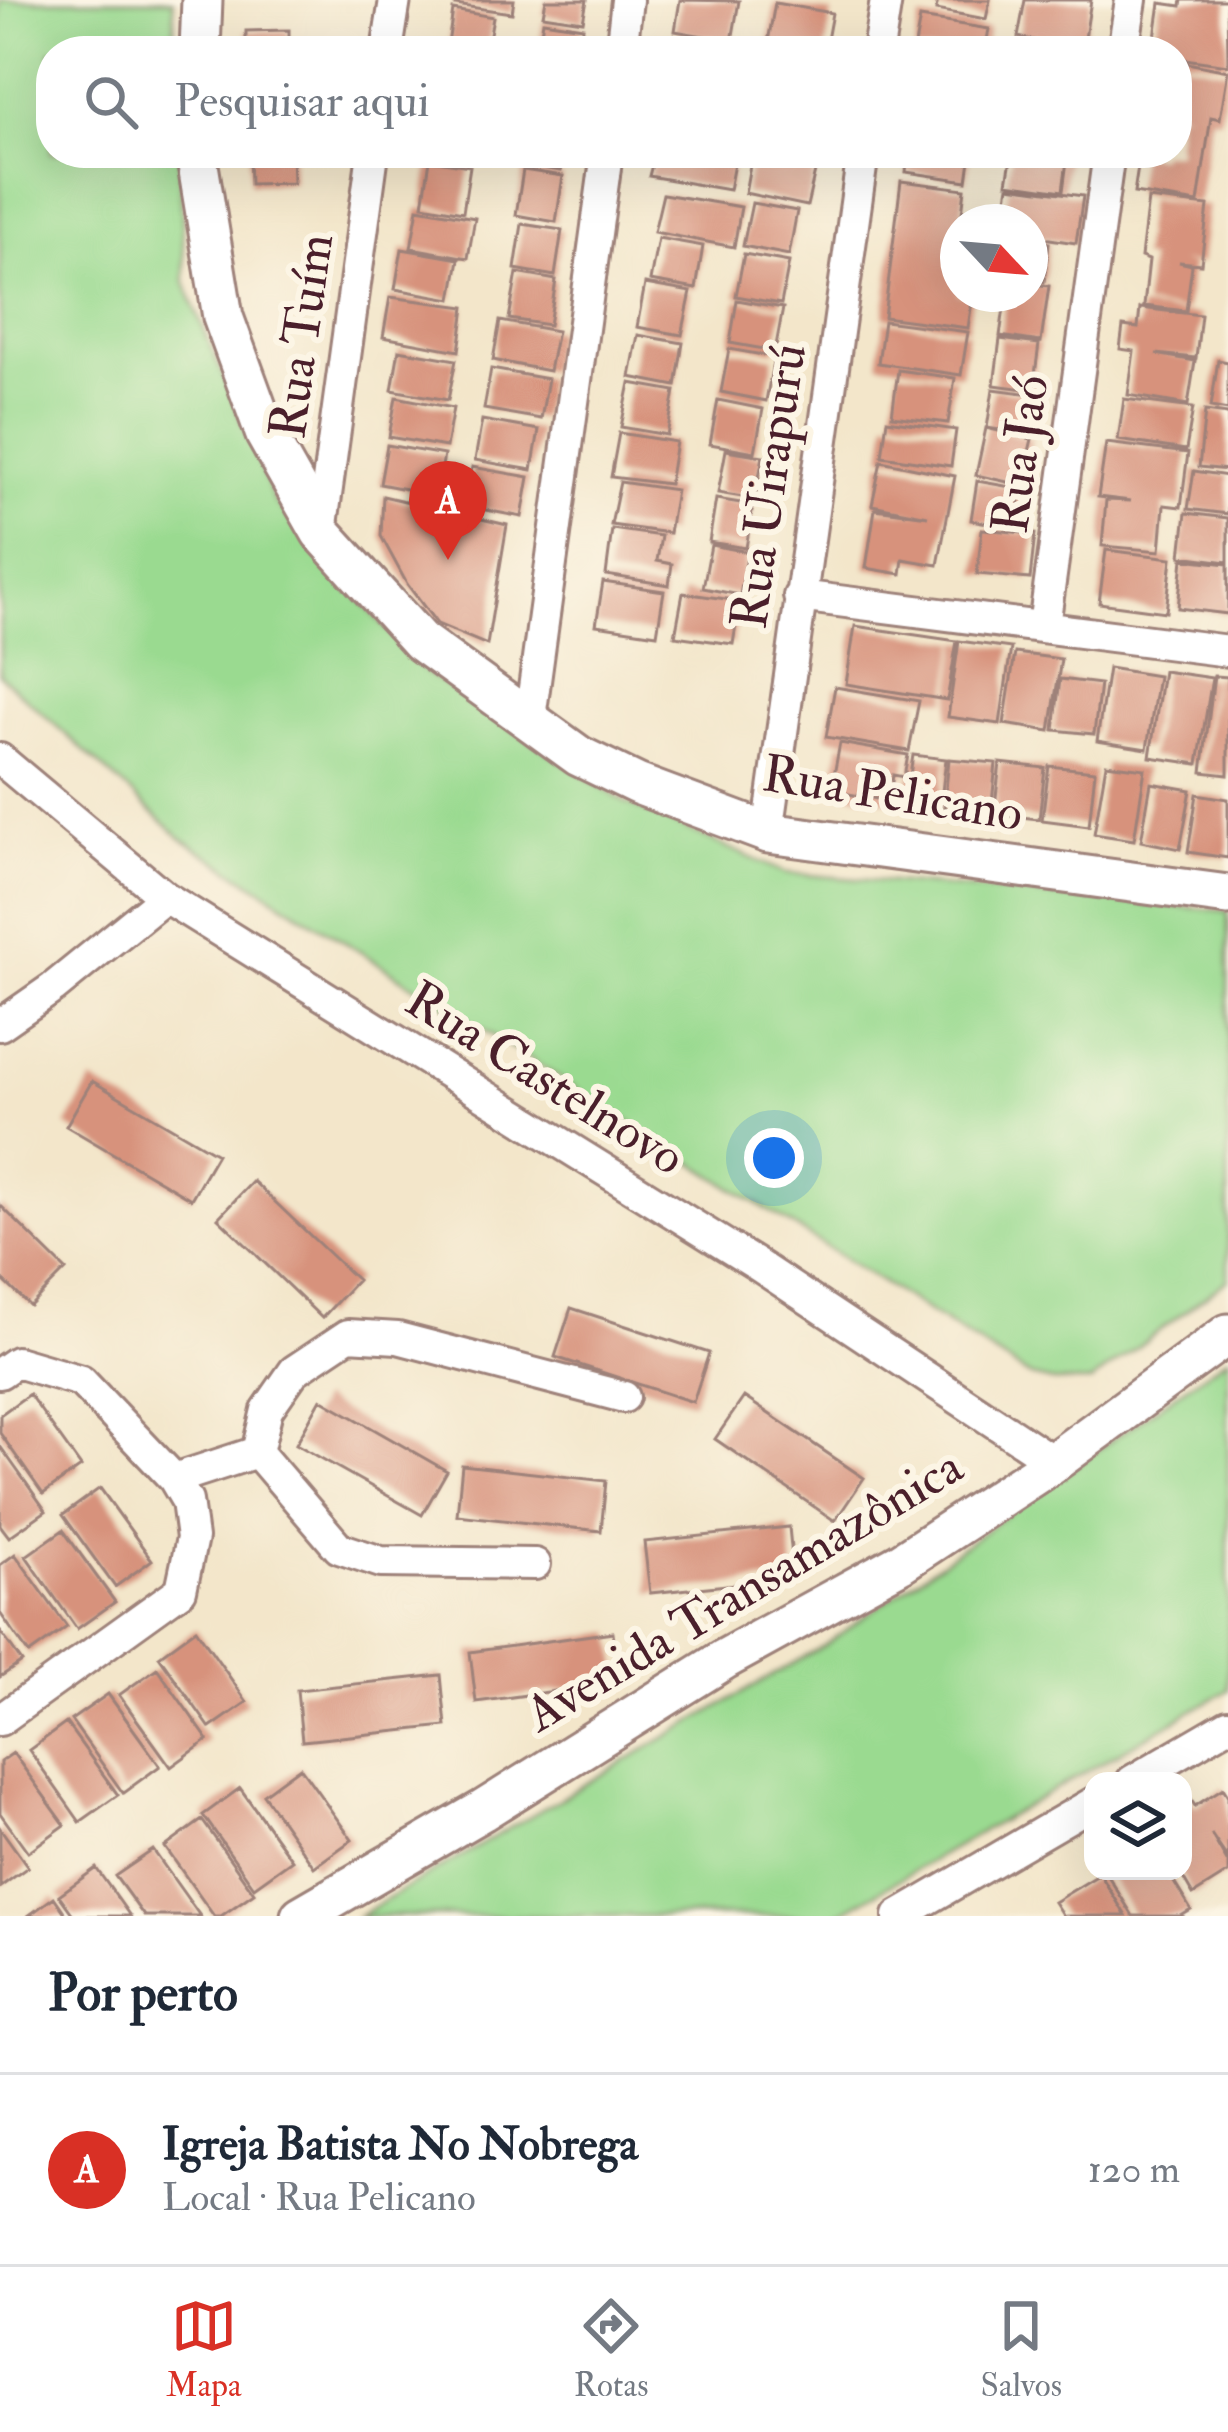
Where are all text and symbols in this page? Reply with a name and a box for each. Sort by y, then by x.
search box [36,36,1192,168]
icon: search [78,69,144,135]
text: Pesquisar aqui [174,74,430,130]
north arrow [940,204,1048,312]
street label: Rua Tuím [256,230,348,443]
street label: Rua Uirapurú [717,340,821,633]
street label: Rua Jaó [978,371,1064,538]
pin: A [409,461,487,560]
street label: Rua Pelicano [758,742,1027,846]
street label: Rua Castelnovo [394,968,696,1190]
your location [744,1128,804,1188]
street label: Avenida Transamazônica [513,1434,975,1747]
map controls [1084,1772,1192,1880]
button: layers [1084,1772,1192,1880]
text: Por perto [48,1962,238,2026]
text: Igreja Batista No Nobrega [162,2117,638,2173]
text: A [75,2145,99,2194]
text: 120 m [1088,2145,1180,2194]
text: Local · Rua Pelicano [162,2173,476,2222]
tab: Mapa [166,2293,242,2406]
tab: Rotas [574,2293,648,2406]
tab: Salvos [981,2293,1062,2406]

